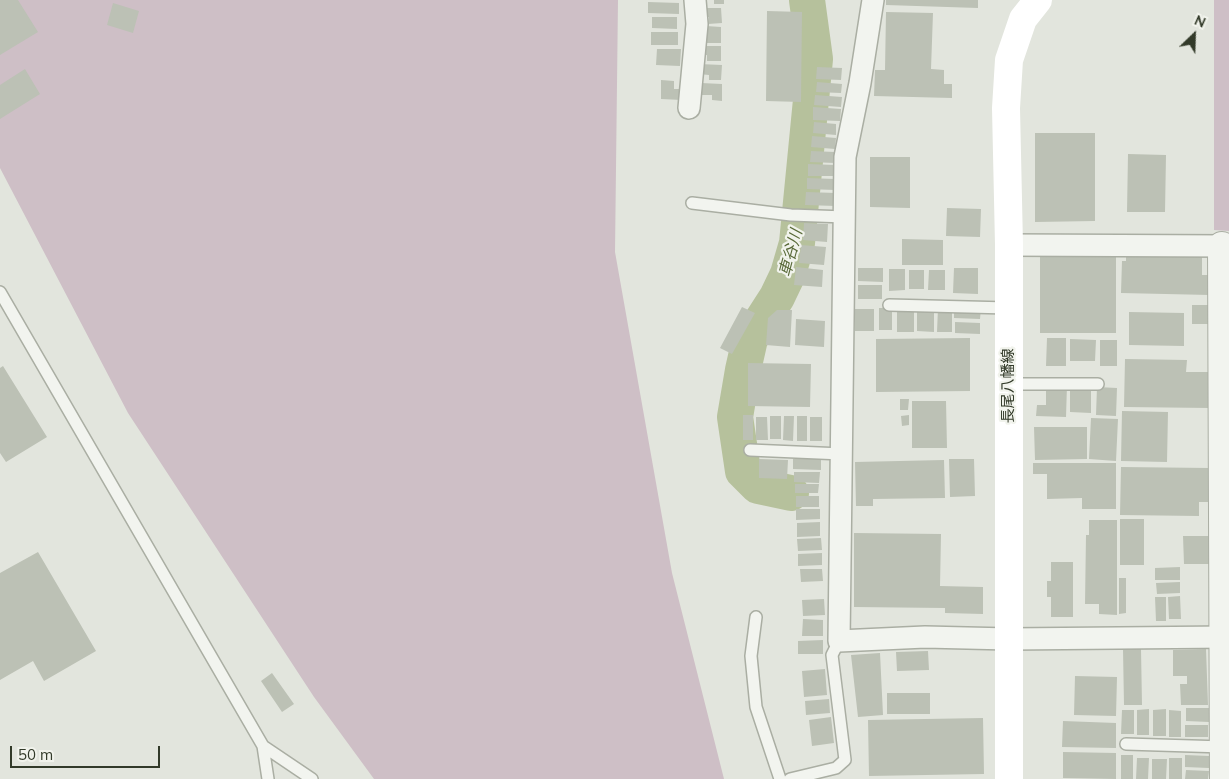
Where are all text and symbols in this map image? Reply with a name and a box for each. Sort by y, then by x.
north arrow [1169,10,1219,60]
text: N [1192,11,1209,32]
water label: 車谷川 [776,227,806,279]
street label: 長尾八幡線 [999,349,1017,423]
scale bar [12,736,162,768]
text: 50 m [18,745,53,764]

